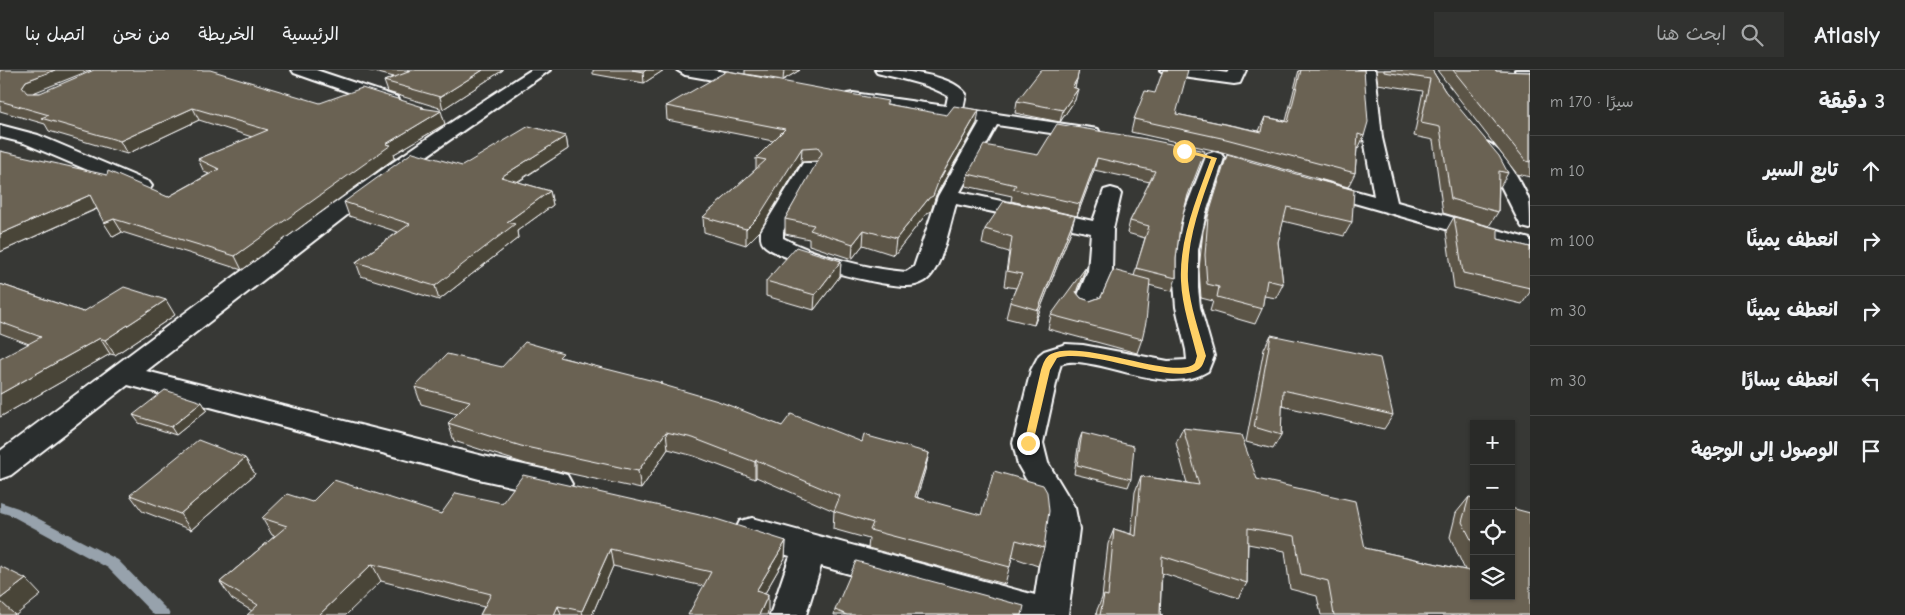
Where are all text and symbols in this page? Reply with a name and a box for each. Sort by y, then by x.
search box [1434,12,1784,57]
icon: search [1738,21,1766,49]
text: Atlasly [1814,21,1880,49]
text: ابحث هنا [1656,23,1726,45]
text: اتصل بنا [25,24,85,45]
text: من نحن [113,24,170,45]
text: الخريطة [198,24,254,45]
text: الرئيسية [282,24,339,45]
text: 3 دقيقة [1819,89,1885,113]
text: سيرًا · 170 m [1550,93,1634,111]
route start [1173,140,1196,163]
icon: ahead [1857,157,1885,185]
text: تابع السير [1764,159,1838,181]
text: 10 m [1550,162,1585,180]
icon: right [1857,227,1885,255]
text: انعطف يمينًا [1746,229,1838,251]
text: 100 m [1550,232,1594,250]
icon: right [1857,297,1885,325]
text: انعطف يمينًا [1746,299,1838,321]
text: 30 m [1550,302,1586,320]
icon: left [1857,367,1885,395]
text: انعطف يسارًا [1741,369,1838,391]
text: 30 m [1550,372,1586,390]
map controls [1470,420,1515,600]
button: + [1470,420,1515,465]
route end [1017,432,1040,455]
icon: arrive [1857,437,1885,465]
text: الوصول إلى الوجهة [1691,439,1838,461]
button: − [1470,465,1515,510]
button: locate [1470,510,1515,555]
button: layers [1470,555,1515,600]

